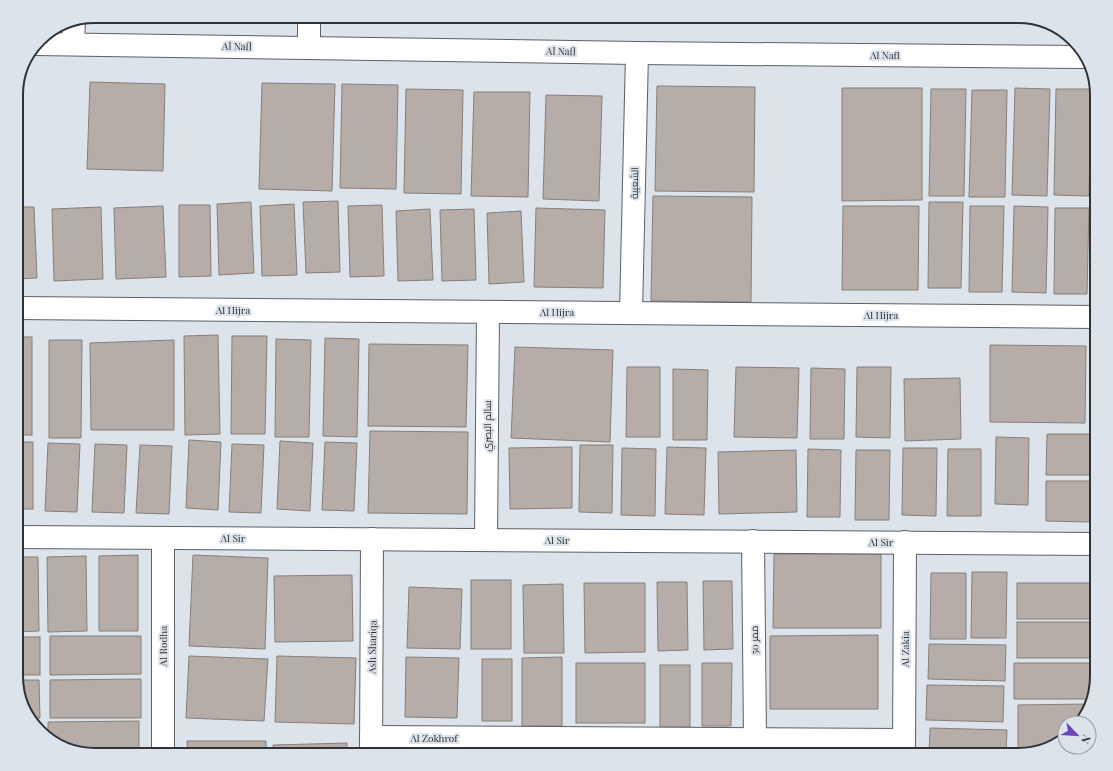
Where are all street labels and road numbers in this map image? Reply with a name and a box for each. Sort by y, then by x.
street label: Al Nafl [221,39,252,53]
street label: Al Nafl [545,44,576,58]
street label: Al Nafl [869,48,900,62]
street label: الشعيبة [627,167,641,199]
street label: Al Hijra [215,303,250,317]
street label: Al Hijra [539,305,574,319]
street label: Al Hijra [863,308,898,322]
street label: سالم البصري [480,400,495,452]
street label: Al Sir [220,531,246,545]
street label: Al Sir [544,533,570,547]
street label: Al Sir [868,535,894,549]
street label: Ash Shariqa [365,620,379,675]
street label: ممر 50 [747,625,761,655]
street label: Al Rodha [156,626,170,667]
street label: Al Zakia [898,631,912,668]
street label: Al Zokhrof [409,731,458,745]

